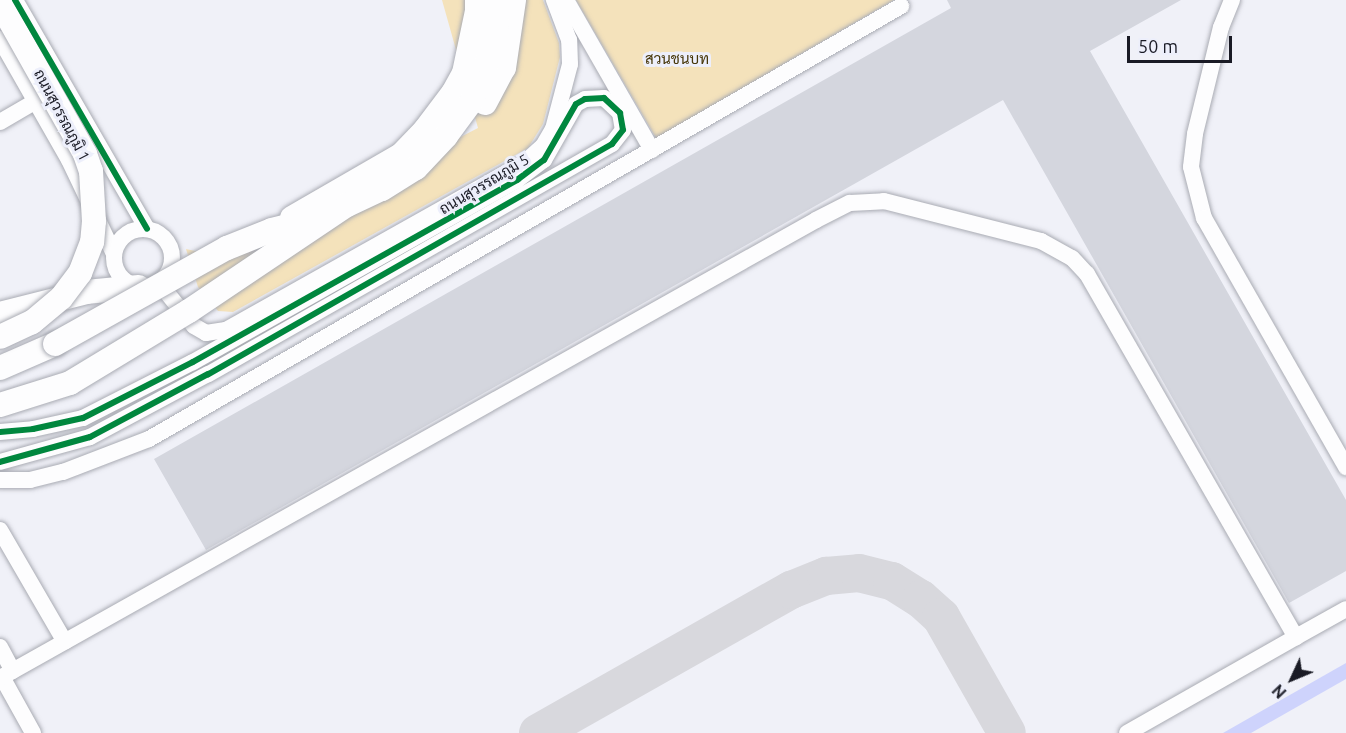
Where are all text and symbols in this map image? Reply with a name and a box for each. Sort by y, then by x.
scale bar [1130,24,1235,62]
text: 50 m [1138,36,1178,56]
park label: สวนชนบท [645,50,709,68]
street label: ถนนสุวรรณภูมิ 1 [30,66,94,164]
street label: ถนนสุวรรณภูมิ 5 [436,150,532,218]
north arrow [1262,649,1322,709]
text: N [1268,681,1290,702]

